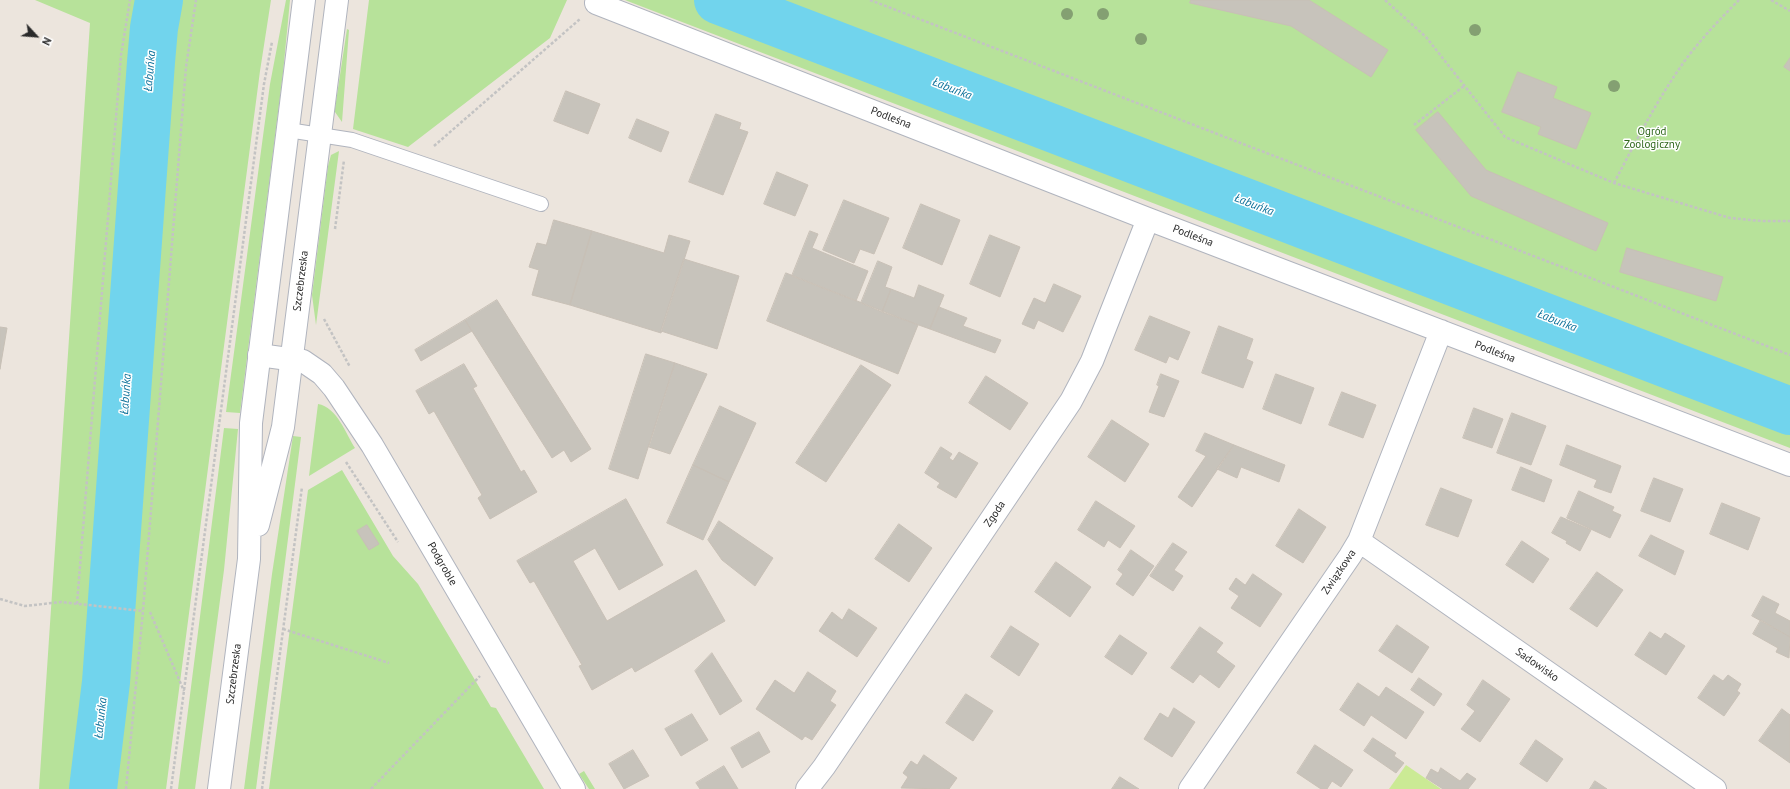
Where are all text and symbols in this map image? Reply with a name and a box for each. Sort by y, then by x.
north arrow [16,16,56,56]
text: N [39,35,55,48]
water label: Łabuńka [141,50,159,92]
water label: Łabuńka [930,75,974,103]
street label: Podleśna [869,104,913,132]
park label: Ogród Zoologiczny [1624,125,1680,151]
water label: Łabuńka [1232,191,1276,219]
street label: Podleśna [1171,222,1215,250]
street label: Szczebrzeska [291,250,311,312]
water label: Łabuńka [1535,307,1579,335]
street label: Podleśna [1473,338,1517,366]
water label: Łabuńka [117,373,135,415]
street label: Zgoda [982,498,1008,530]
street label: Podgroble [424,540,460,588]
street label: Związkowa [1319,547,1359,597]
street label: Szczebrzeska [224,643,244,705]
street label: Sadowisko [1513,645,1561,685]
water label: Łabuńka [92,697,110,739]

